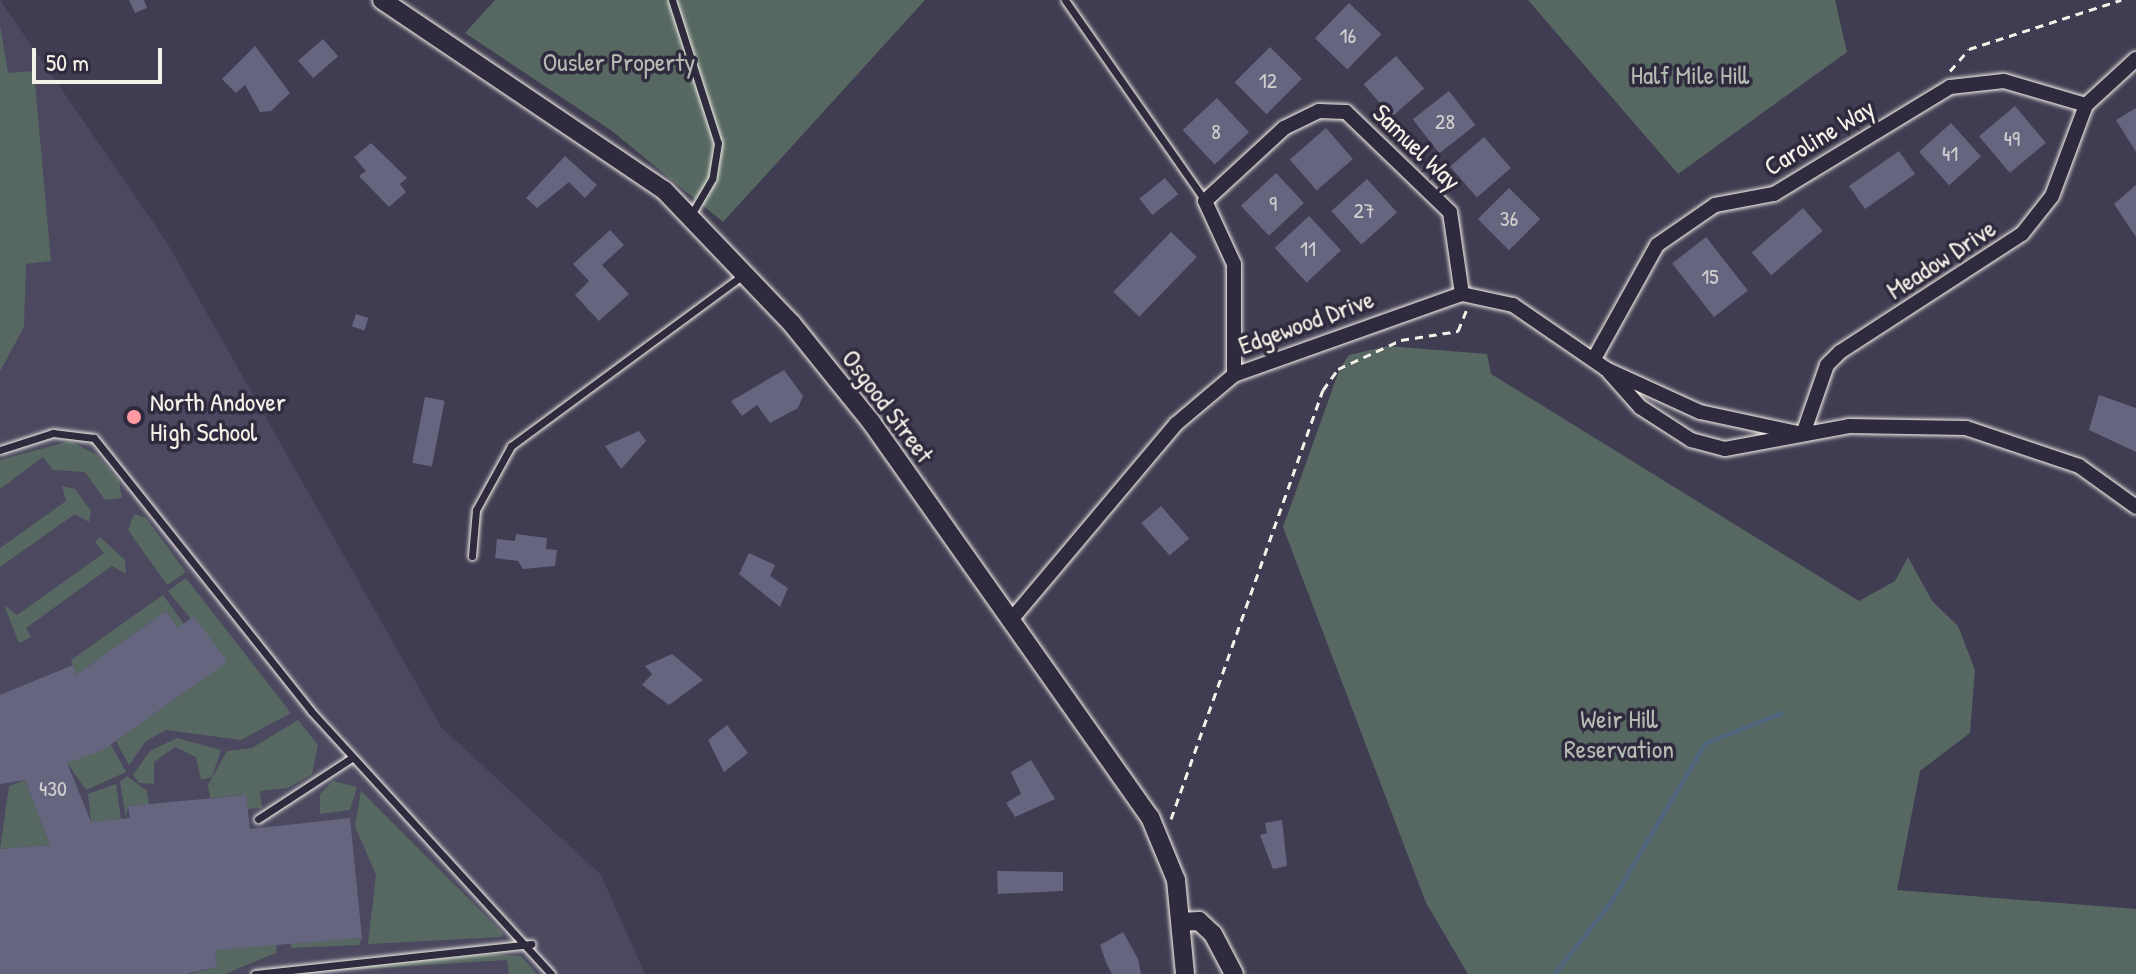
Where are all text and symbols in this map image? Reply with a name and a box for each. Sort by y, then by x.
house number: 16 [1340,23,1356,49]
scale bar [36,32,166,82]
text: 50 m [46,46,89,78]
park label: Ousler Property [543,46,695,78]
park label: Half Mile Hill [1631,59,1749,91]
house number: 12 [1259,68,1277,94]
street label: Caroline Way [1758,92,1880,182]
street label: Samuel Way [1366,97,1468,197]
house number: 28 [1435,109,1455,135]
house number: 8 [1211,119,1221,145]
house number: 49 [2004,126,2020,152]
house number: 41 [1942,141,1958,167]
house number: 9 [1269,191,1277,217]
house number: 27 [1353,198,1375,224]
house number: 36 [1500,206,1518,232]
street label: Meadow Drive [1881,212,2001,306]
house number: 11 [1300,236,1316,262]
house number: 15 [1701,264,1719,290]
street label: Edgewood Drive [1234,283,1378,361]
street label: Osgood Street [835,343,941,469]
place label: North Andover High School [150,386,286,448]
marker: North Andover High School [125,408,143,426]
park label: Weir Hill Reservation [1564,703,1674,764]
house number: 430 [39,776,67,802]

